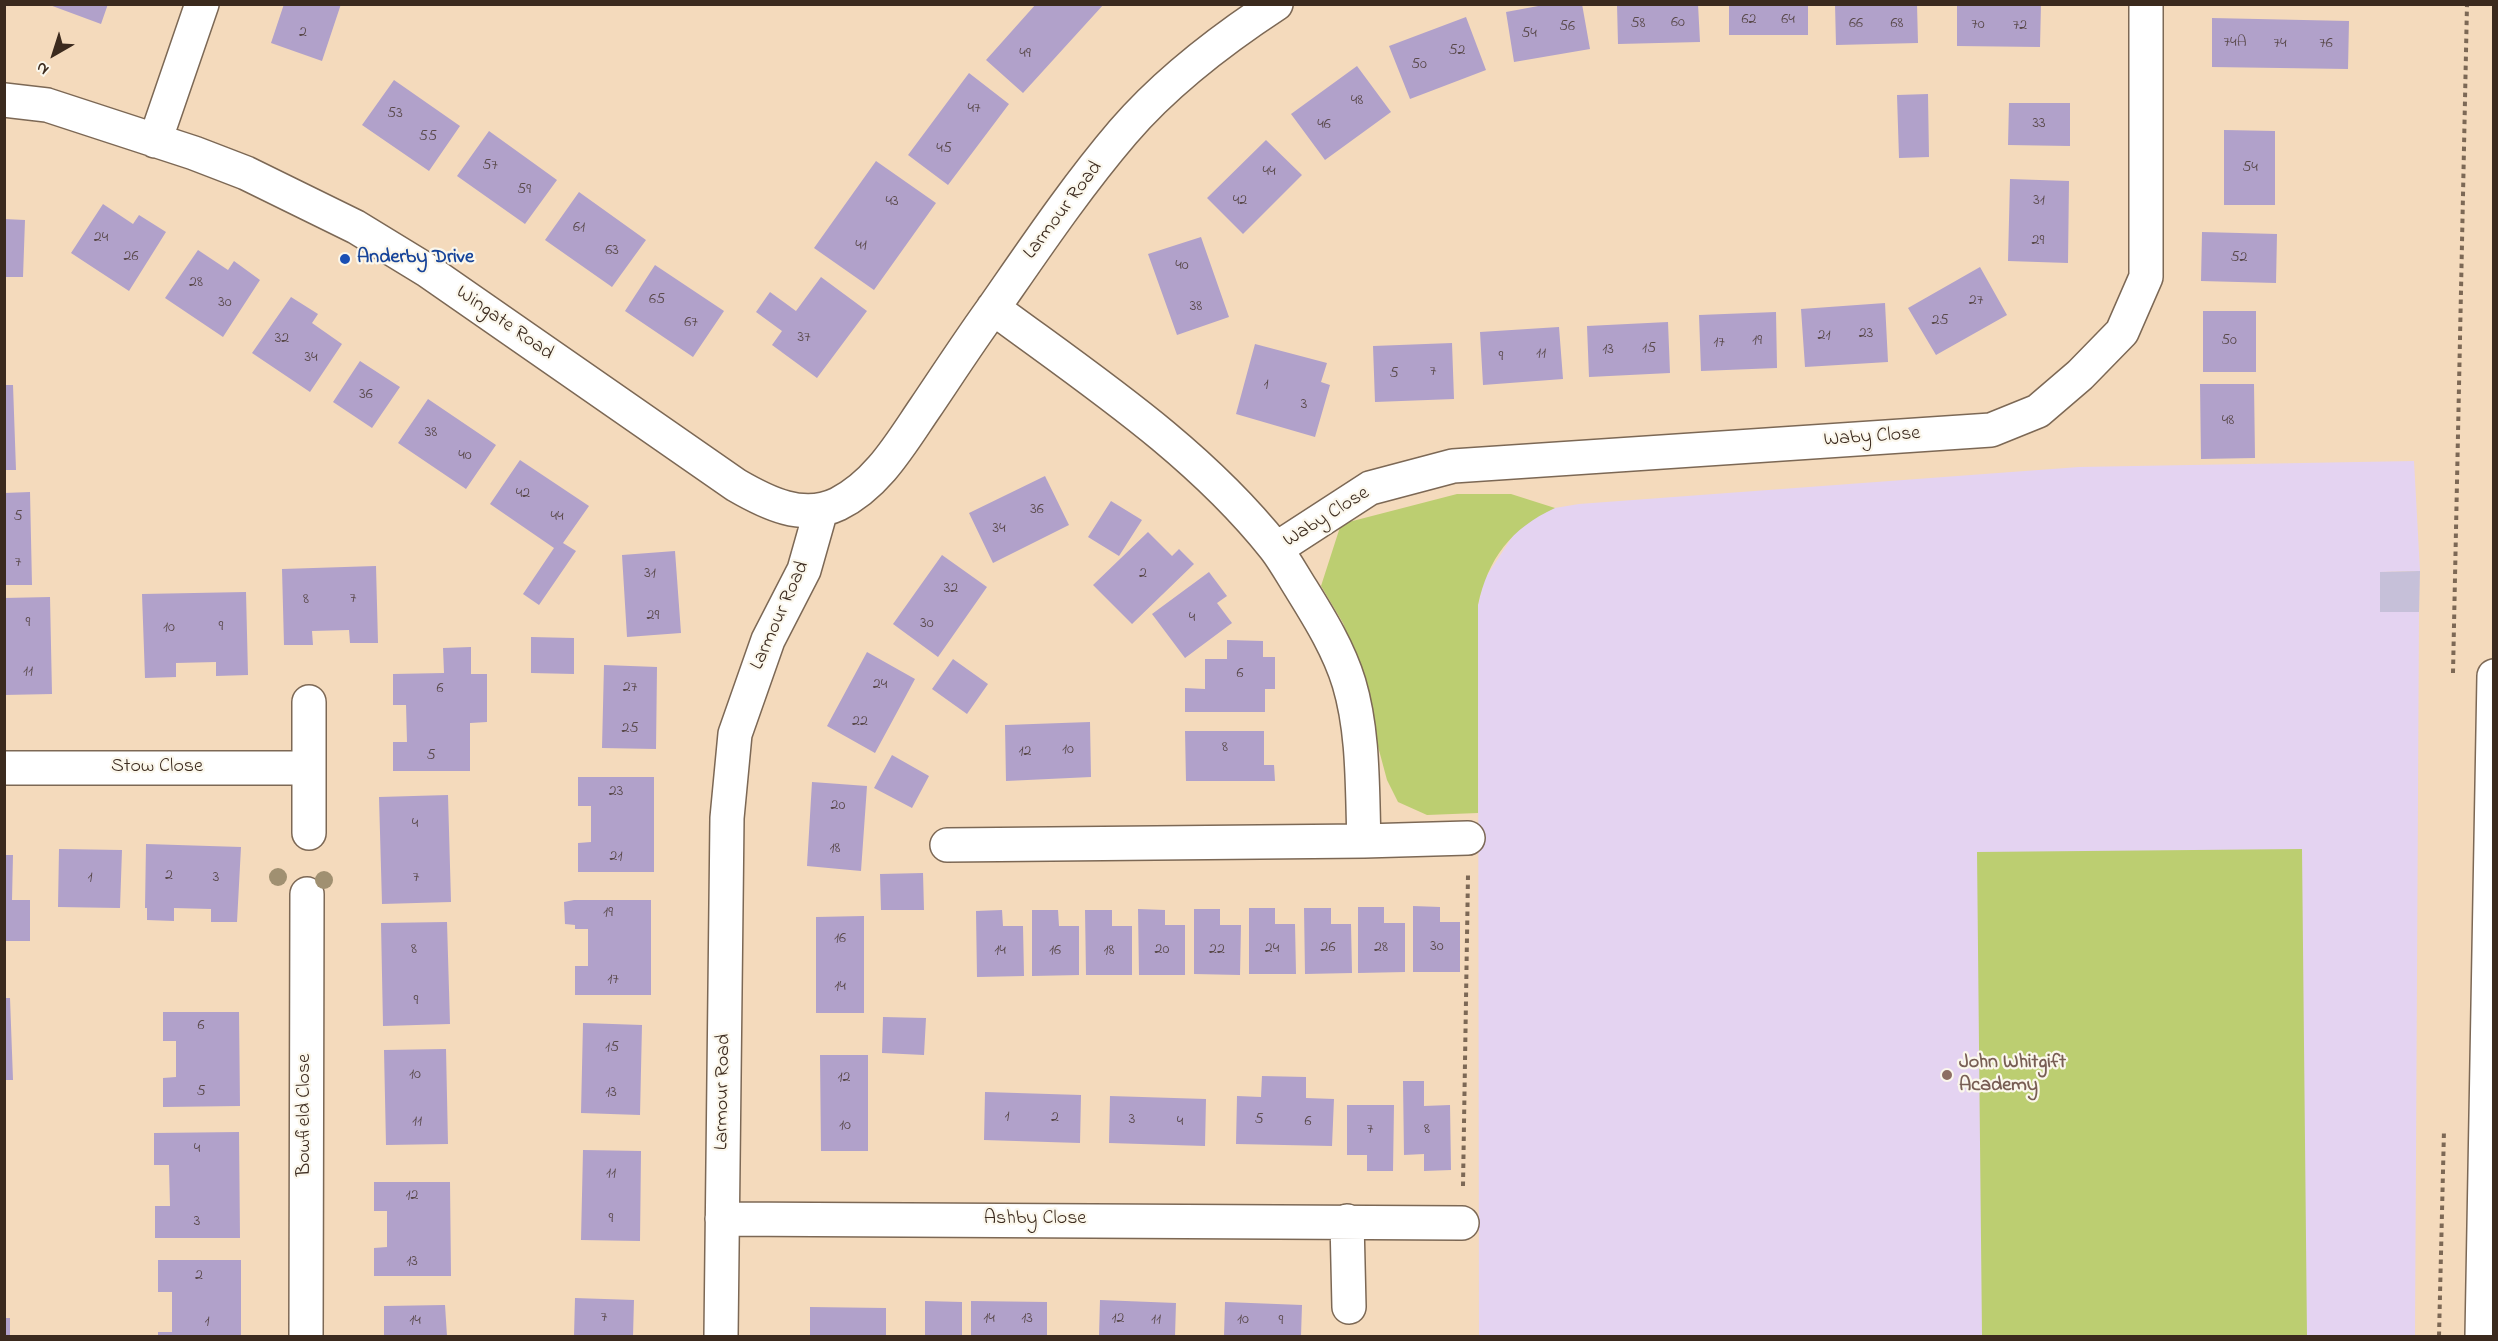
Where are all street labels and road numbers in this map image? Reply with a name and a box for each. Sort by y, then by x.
street label: Larmour Road [1019,157,1109,265]
street label: Wingate Road [450,281,558,367]
street label: Waby Close [1823,423,1921,453]
street label: Waby Close [1280,482,1374,554]
street label: Larmour Road [746,558,816,674]
street label: Stow Close [111,756,203,780]
street label: Larmour Road [711,1034,737,1150]
street label: Bowfield Close [294,1054,318,1176]
street label: Ashby Close [984,1208,1086,1232]

